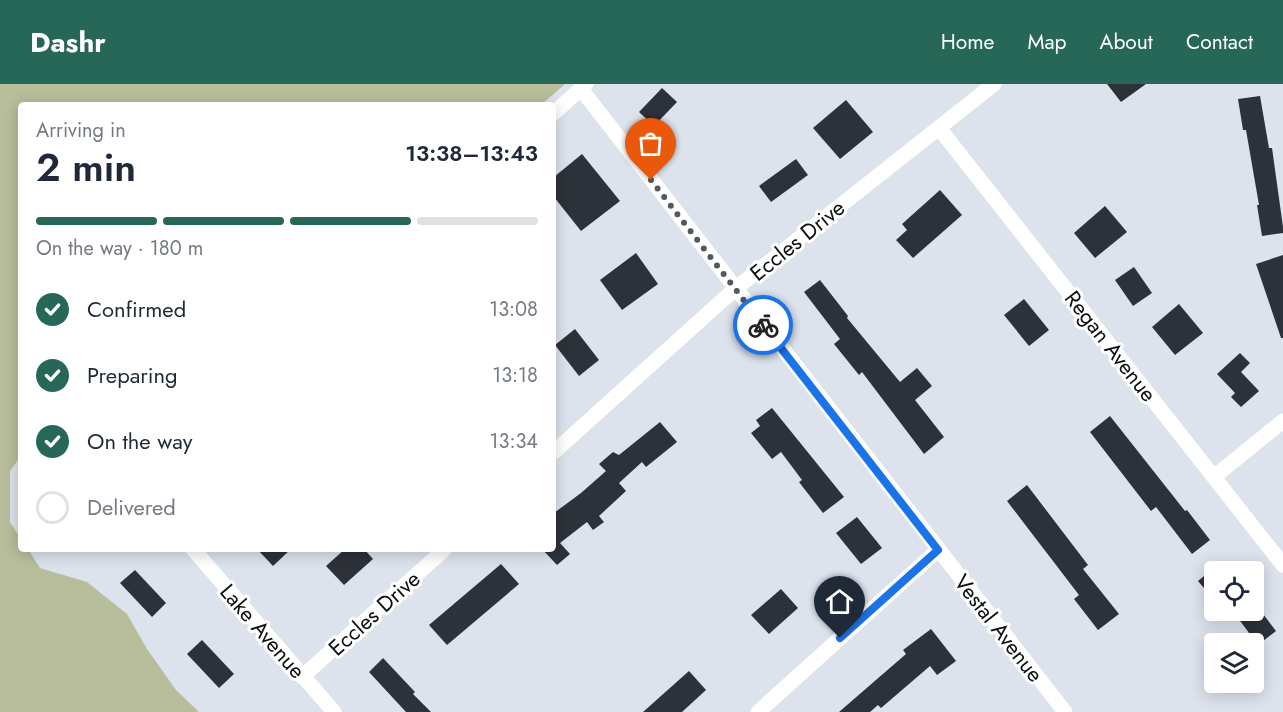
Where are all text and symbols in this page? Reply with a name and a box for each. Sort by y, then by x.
text: Dashr [30,22,106,63]
text: Home [941,27,994,57]
text: Map [1027,27,1067,57]
text: About [1100,27,1153,57]
text: Contact [1186,27,1253,57]
text: Arriving in [36,116,126,145]
pin [625,118,676,180]
icon: bag [634,127,667,160]
text: 13:38–13:43 [405,137,538,169]
text: 2 min [36,139,136,196]
street label: Eccles Drive [743,192,851,288]
text: On the way · 180 m [36,234,203,263]
street label: Regan Avenue [1057,284,1165,408]
icon: check [36,293,69,326]
text: Confirmed [87,293,186,325]
text: 13:08 [489,295,538,324]
courier [733,295,793,355]
icon: bike [747,309,780,342]
icon: check [36,359,69,392]
text: Preparing [87,359,178,391]
text: 13:18 [492,361,538,390]
icon: check [36,425,69,458]
text: On the way [87,425,192,457]
text: 13:34 [490,427,538,456]
text: Delivered [87,491,176,523]
map controls [1204,561,1264,693]
button: locate [1204,561,1264,621]
street label: Eccles Drive [321,563,427,663]
street label: Vestal Avenue [947,567,1051,689]
pin [814,576,865,638]
street label: Lake Avenue [213,577,313,685]
icon: home [823,585,856,618]
button: layers [1204,633,1264,693]

